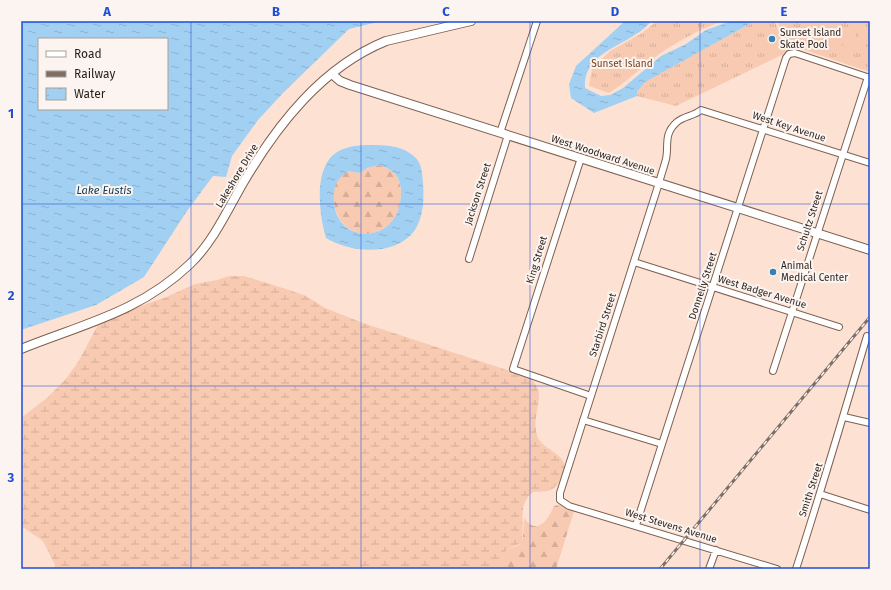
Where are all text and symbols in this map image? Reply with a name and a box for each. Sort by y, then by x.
text: A [102,4,111,19]
text: B [272,4,280,19]
text: C [442,4,450,19]
text: D [611,4,620,19]
text: E [781,4,788,19]
place label: Sunset Island Skate Pool [780,27,841,51]
marker: Sunset Island Skate Pool [767,34,777,44]
legend [38,38,168,110]
text: Road [74,47,102,61]
park label: Sunset Island [591,58,653,70]
text: Railway [74,67,115,81]
text: Water [74,87,106,101]
text: 1 [8,106,14,121]
street label: West Key Avenue [751,109,827,145]
street label: West Woodward Avenue [550,133,656,177]
street label: Lakeshore Drive [213,142,261,210]
street label: Jackson Street [462,161,494,227]
water label: Lake Eustis [76,184,132,197]
street label: Schultz Street [795,189,825,253]
street label: King Street [524,234,550,285]
street label: Donnelly Street [686,251,720,321]
place label: Animal Medical Center [781,260,848,284]
marker: Animal Medical Center [768,267,778,277]
street label: West Badger Avenue [716,273,808,311]
text: 2 [8,288,15,303]
street label: Starbird Street [587,291,619,358]
street label: Smith Street [797,461,825,519]
text: 3 [7,470,15,485]
street label: West Stevens Avenue [624,506,718,546]

